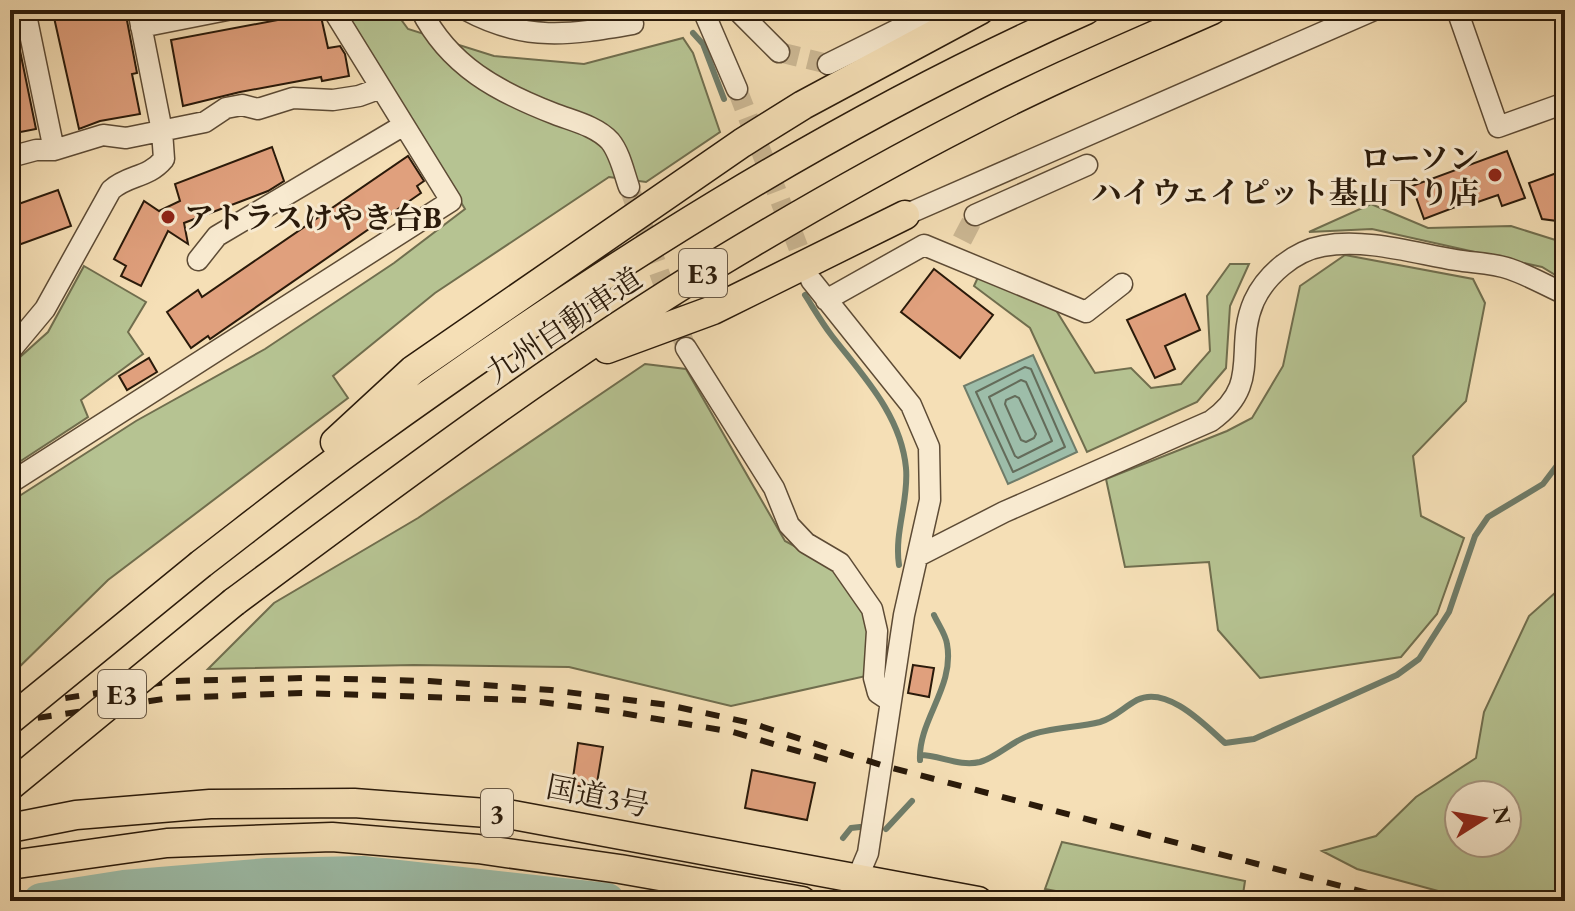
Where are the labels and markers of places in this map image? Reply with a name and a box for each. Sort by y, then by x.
place label: ローソン ハイウェイピット基山下り店 [1091,139,1479,212]
marker: ローソン ハイウェイピット基山下り店 [1486,166,1504,184]
place label: アトラスけやき台B [184,198,442,237]
marker: アトラスけやき台B [159,208,177,226]

